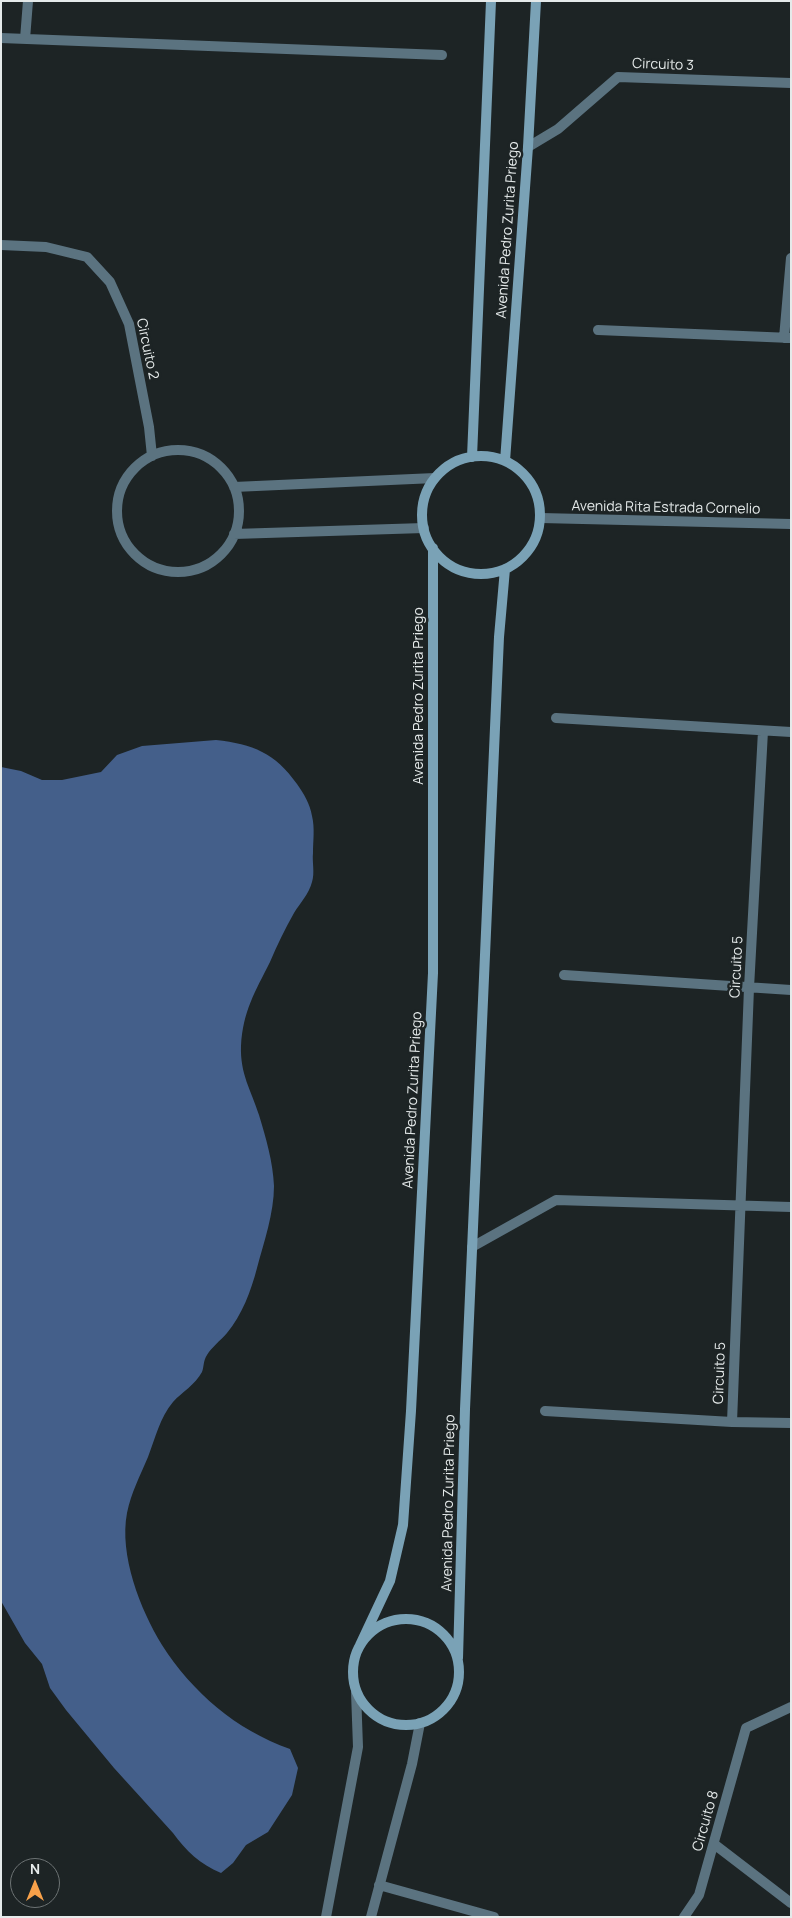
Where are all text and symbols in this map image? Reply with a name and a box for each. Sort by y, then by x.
street label: Circuito 3 [632,56,694,74]
street label: Avenida Pedro Zurita Priego [493,141,523,319]
street label: Circuito 2 [132,317,162,381]
street label: Avenida Rita Estrada Cornelio [571,498,761,518]
street label: Avenida Pedro Zurita Priego [411,607,427,785]
street label: Circuito 5 [727,936,747,998]
street label: Avenida Pedro Zurita Priego [400,1011,426,1189]
street label: Circuito 5 [711,1342,729,1404]
street label: Avenida Pedro Zurita Priego [439,1414,459,1592]
street label: Circuito 8 [689,1789,723,1853]
north arrow [10,1858,60,1908]
text: N [30,1859,40,1878]

